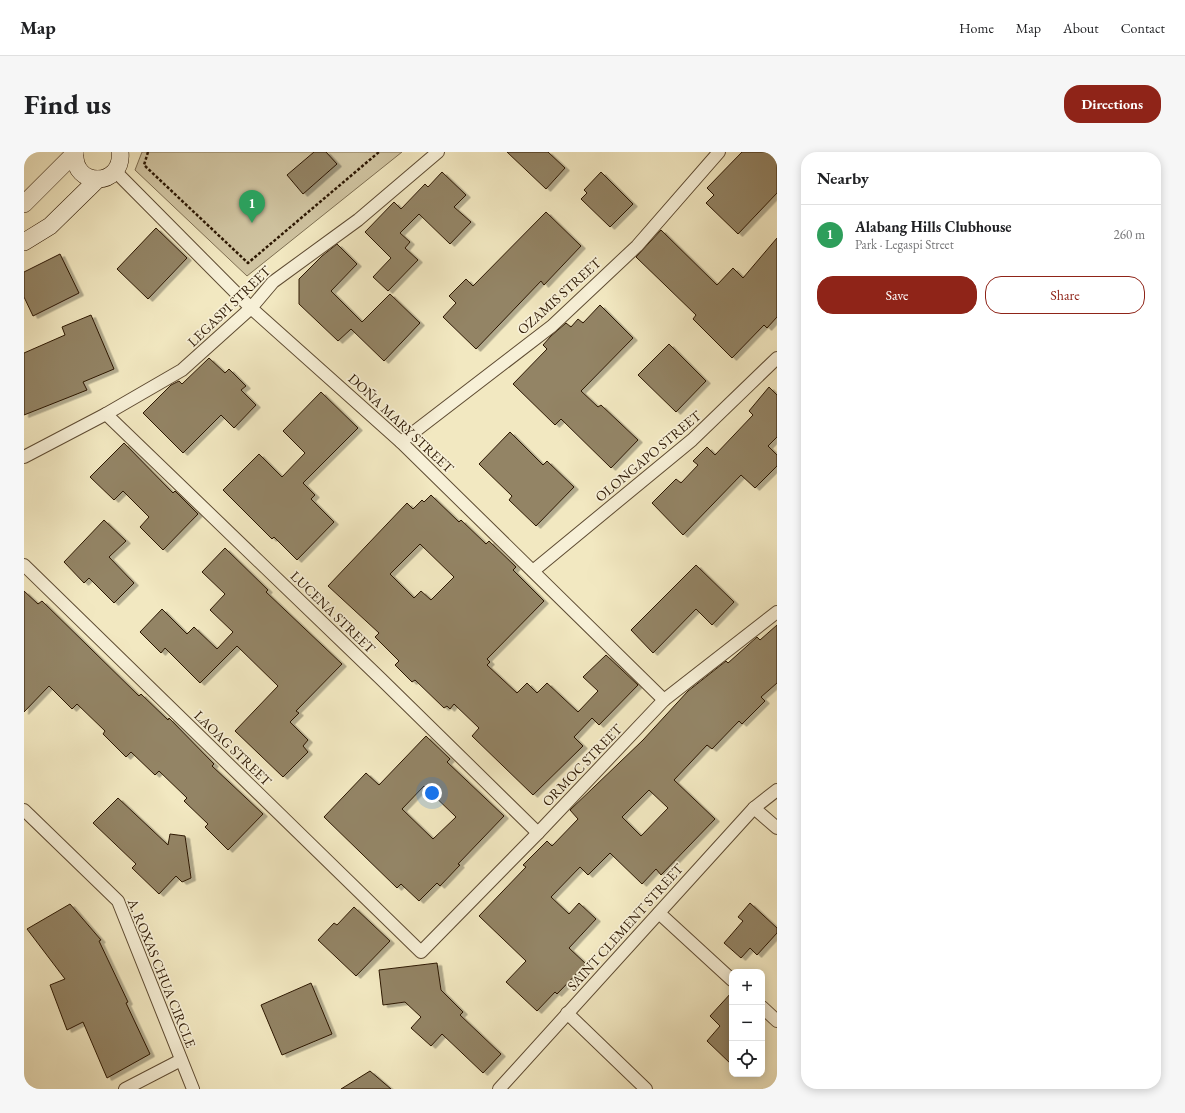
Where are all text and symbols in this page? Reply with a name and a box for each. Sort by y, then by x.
text: Map [20,15,56,40]
text: Home [959,19,994,37]
text: Map [1016,19,1041,37]
text: About [1063,19,1099,37]
text: Contact [1121,19,1165,37]
button: Directions [1064,85,1161,123]
text: Find us [24,86,111,122]
text: Nearby [817,167,869,189]
pin: 1 [239,190,265,223]
text: Alabang Hills Clubhouse [855,217,1012,236]
text: 1 [827,226,833,243]
text: 260 m [1114,226,1145,243]
text: Park · Legaspi Street [855,236,954,253]
street label: OZAMIS STREET [513,253,605,338]
street label: LEGASPI STREET [184,261,275,350]
button: Save [817,276,977,314]
button: Share [985,276,1145,314]
street label: DOÑA MARY STREET [344,369,458,477]
street label: OLONGAPO STREET [591,406,705,506]
street label: LUCENA STREET [287,567,380,657]
street label: LAOAG STREET [190,706,276,790]
street label: ORMOC STREET [538,720,626,810]
your location [422,783,442,803]
street label: SAINT CLEMENT STREET [563,859,687,994]
street label: A. ROXAS CHUA CIRCLE [123,895,200,1050]
map controls [729,969,765,1077]
button: + [729,969,765,1005]
button: − [729,1005,765,1041]
button: locate [729,1041,765,1077]

